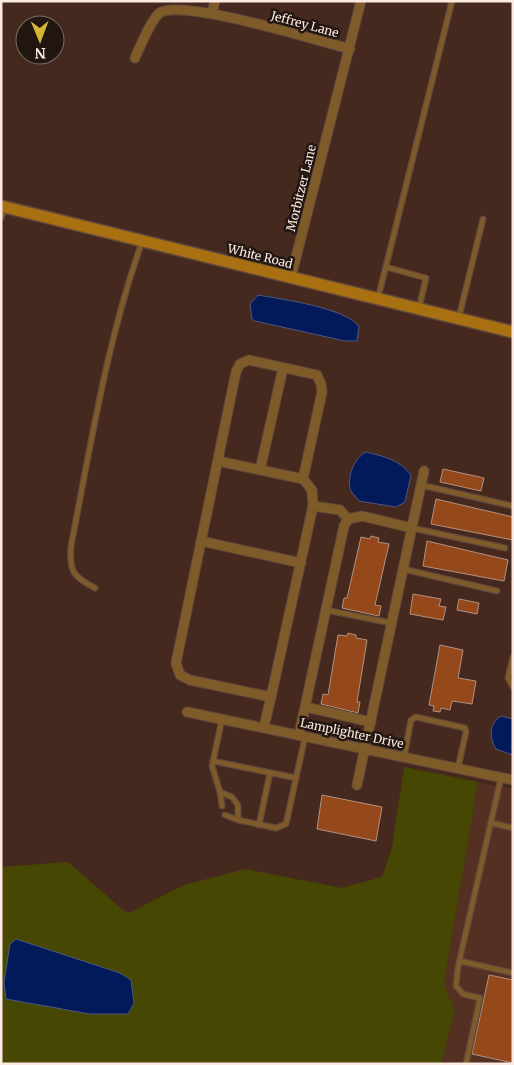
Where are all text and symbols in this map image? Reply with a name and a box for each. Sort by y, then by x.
street label: Jeffrey Lane [269,8,340,40]
north arrow [15,15,65,65]
text: N [35,44,46,62]
street label: Morbitzer Lane [283,143,319,233]
street label: White Road [225,240,294,271]
street label: Lamplighter Drive [299,715,405,751]

